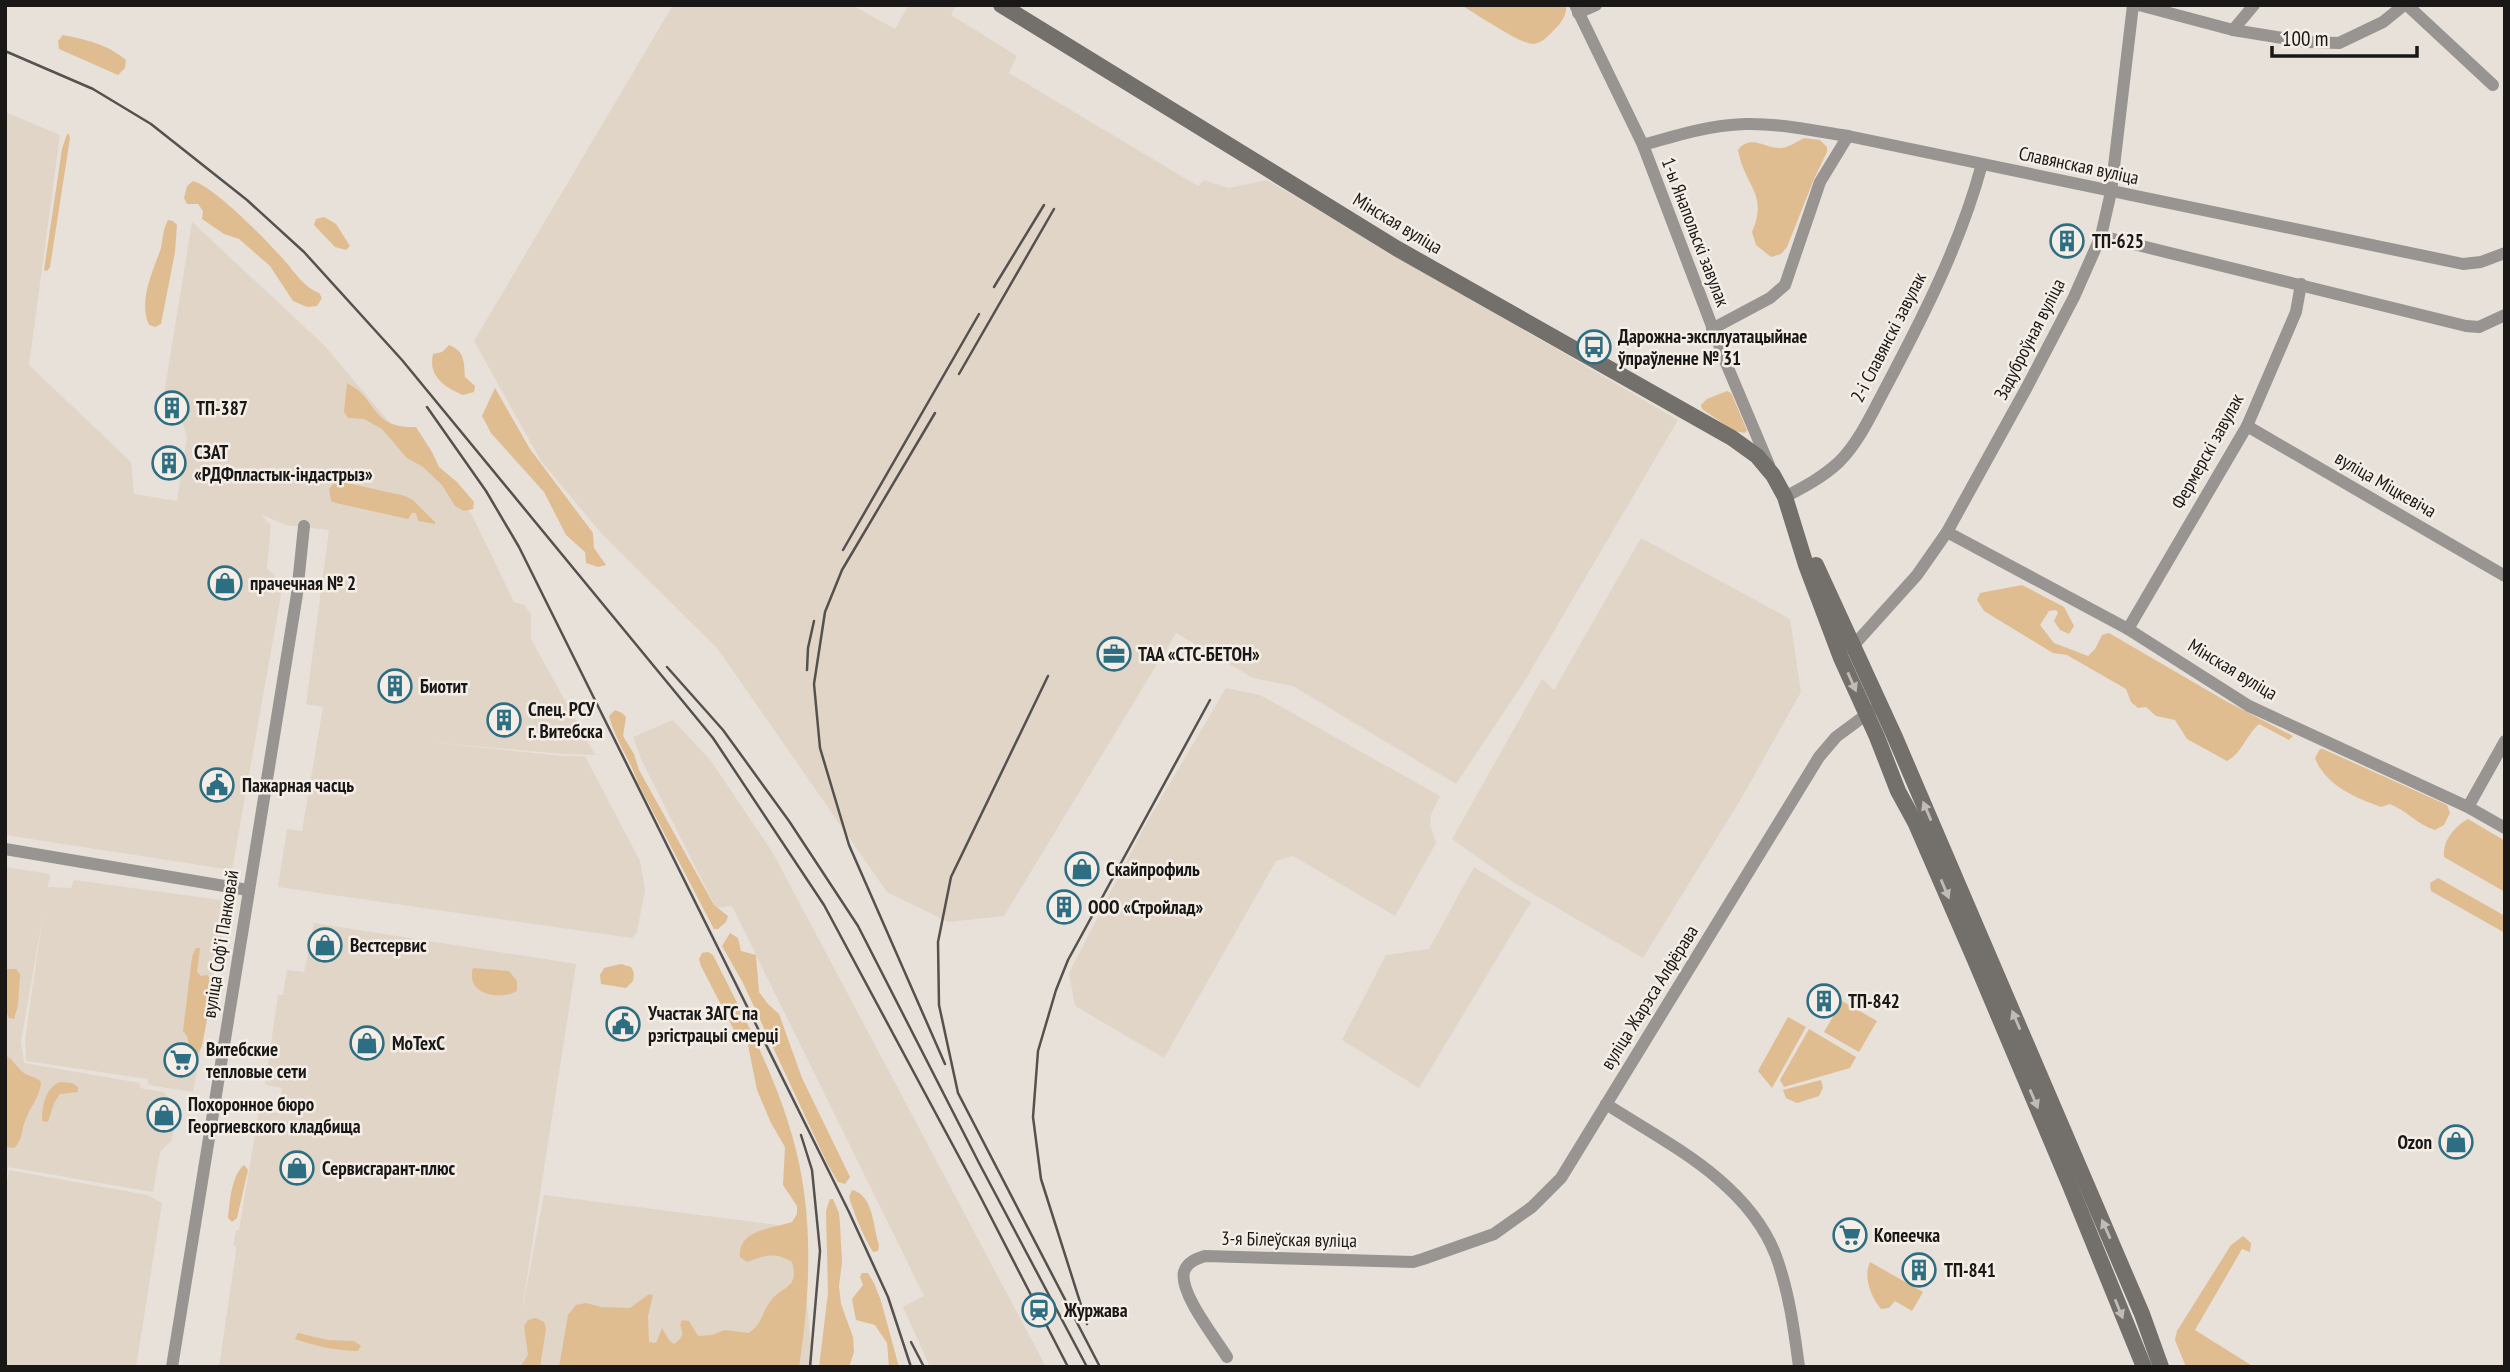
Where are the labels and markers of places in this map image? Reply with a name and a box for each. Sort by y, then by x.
building icon: ТП-625 [2048,222,2086,260]
place label: ТП-625 [2092,229,2144,253]
place label: Дарожна-эксплуатацыйнае ўпраўленне № 31 [1617,324,1807,370]
bus stop icon: Дарожна-эксплуатацыйнае ўпраўленне № 31 [1575,328,1613,366]
building icon: ТП-387 [153,389,191,427]
place label: ТП-387 [196,396,248,420]
place label: СЗАТ «РДФпластык-індастрыз» [194,440,373,486]
building icon: СЗАТ «РДФпластык-індастрыз» [150,444,188,482]
shop icon: прачечная № 2 [206,564,244,602]
place label: прачечная № 2 [250,571,356,595]
office icon: ТАА «СТС-БЕТОН» [1095,635,1133,673]
place label: ТАА «СТС-БЕТОН» [1138,642,1260,666]
building icon: Биотит [376,667,414,705]
place label: Биотит [420,674,468,698]
place label: Спец. РСУ г. Витебска [528,697,603,743]
building icon: Спец. РСУ г. Витебска [485,701,523,739]
public building icon: Пажарная часць [198,766,236,804]
place label: Пажарная часць [242,773,354,797]
shop icon: Скайпрофиль [1063,850,1101,888]
place label: Скайпрофиль [1106,857,1200,881]
building icon: ООО «Стройлад» [1045,888,1083,926]
place label: ООО «Стройлад» [1088,895,1204,919]
shop icon: Вестсервис [306,926,344,964]
place label: Вестсервис [350,933,427,957]
building icon: ТП-842 [1805,982,1843,1020]
place label: ТП-842 [1848,989,1900,1013]
place label: Участак ЗАГС па рэгістрацыі смерці [647,1001,778,1047]
public building icon: Участак ЗАГС па рэгістрацыі смерці [604,1005,642,1043]
shop icon: MoTexC [348,1024,386,1062]
place label: MoTexC [392,1031,445,1055]
place label: Витебские тепловые сети [206,1037,306,1083]
supermarket icon: Витебские тепловые сети [162,1041,200,1079]
place label: Похоронное бюро Георгиевского кладбища [188,1092,361,1138]
shop icon: Похоронное бюро Георгиевского кладбища [145,1096,183,1134]
shop icon: Ozon [2437,1123,2475,1161]
place label: Ozon [2398,1130,2432,1154]
shop icon: Сервисгарант-плюс [278,1149,316,1187]
place label: Сервисгарант-плюс [322,1156,456,1180]
supermarket icon: Копеечка [1831,1216,1869,1254]
place label: Копеечка [1874,1223,1940,1247]
building icon: ТП-841 [1900,1251,1938,1289]
place label: ТП-841 [1944,1258,1996,1282]
station icon: Журжава [1020,1291,1058,1329]
place label: Журжава [1063,1298,1128,1322]

